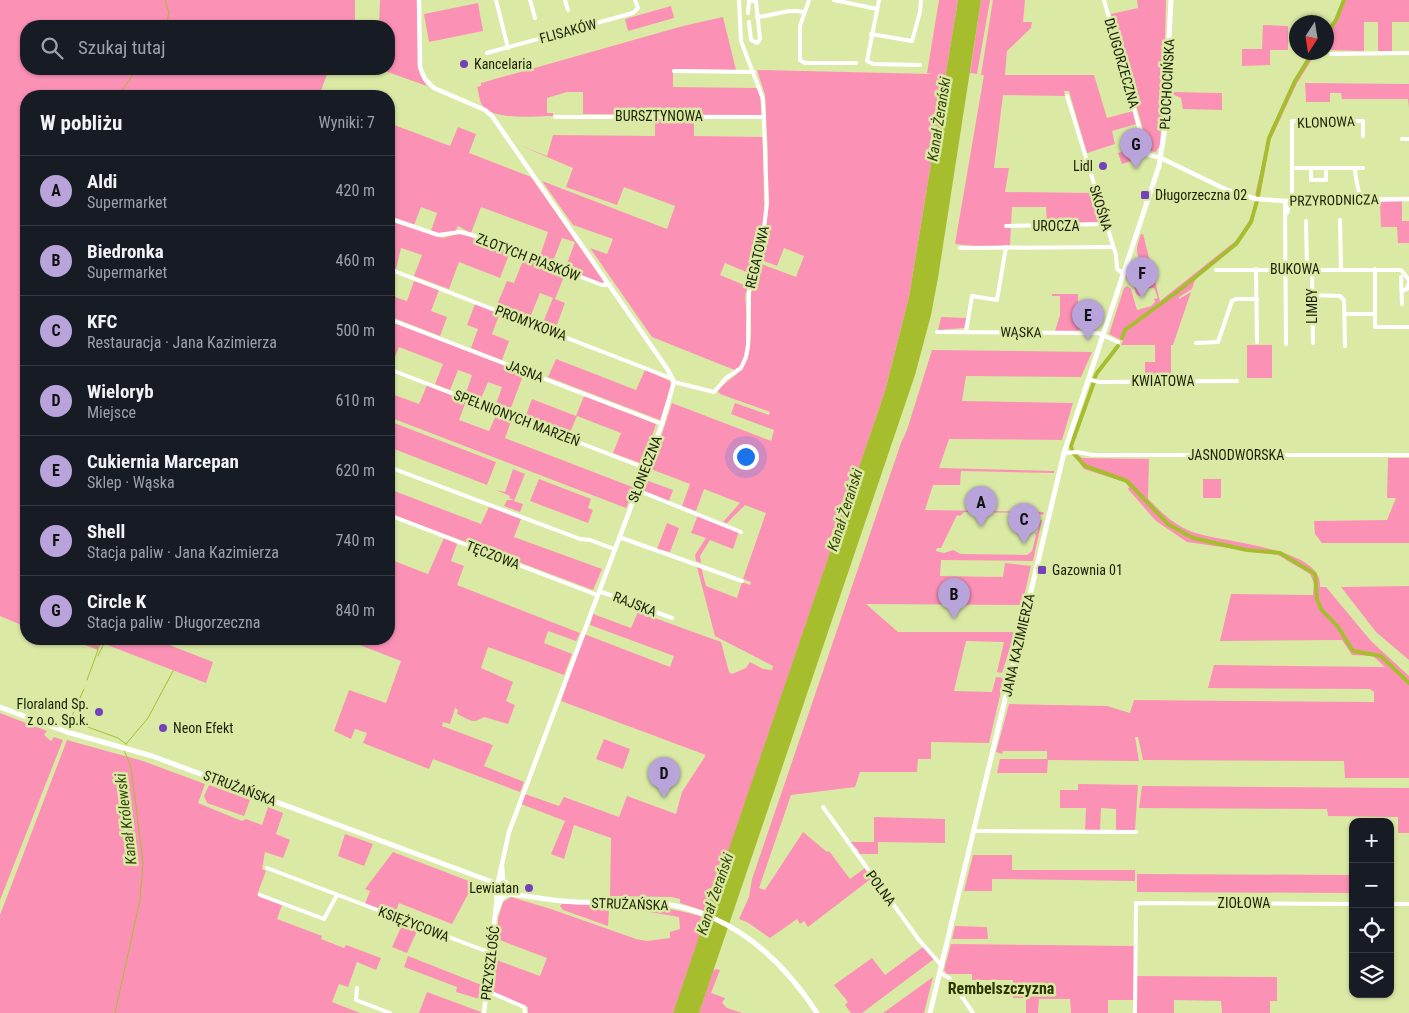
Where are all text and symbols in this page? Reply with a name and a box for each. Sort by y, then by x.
street label: FLISAKÓW [537,15,599,46]
north arrow [1289,15,1334,60]
street label: DŁUGORZECZNA [1101,16,1143,110]
search box [20,20,395,75]
icon: search [38,34,66,62]
text: Szukaj tutaj [78,36,165,59]
street label: PŁOCHOCIŃSKA [1156,38,1177,130]
place label: Kancelaria [474,56,532,72]
marker: Kancelaria [458,58,470,70]
water label: Kanał Żerański [923,75,955,162]
street label: BURSZTYNOWA [615,108,703,124]
text: W pobliżu [40,111,122,135]
text: Wyniki: 7 [319,113,375,132]
street label: KLONOWA [1297,113,1355,131]
pin: G [1120,128,1152,169]
place label: Lidl [1073,158,1093,174]
marker: Lidl [1097,160,1109,172]
text: Aldi [87,170,117,193]
text: A [51,181,61,200]
text: 420 m [336,181,375,200]
street label: SKOŚNA [1086,183,1117,233]
place label: Długorzeczna 02 [1155,187,1247,203]
marker: Długorzeczna 02 [1139,189,1151,201]
street label: PRZYRODNICZA [1289,191,1379,209]
text: Supermarket [87,193,167,212]
street label: UROCZA [1032,218,1080,234]
street label: REGATOWA [742,224,772,290]
street label: ZŁOTYCH PIASKÓW [474,229,583,284]
text: Biedronka [87,240,164,263]
text: B [52,251,60,270]
text: 460 m [336,251,375,270]
pin: F [1126,257,1158,298]
street label: BUKOWA [1270,261,1320,277]
text: Supermarket [87,263,167,282]
street label: LIMBY [1304,288,1320,324]
pin: E [1072,299,1104,340]
street label: PROMYKOWA [493,302,569,344]
text: KFC [87,310,117,333]
text: C [51,321,61,340]
text: 500 m [336,321,375,340]
street label: WĄSKA [1000,324,1042,340]
text: Restauracja · Jana Kazimierza [87,333,277,352]
street label: JASNA [504,357,546,385]
street label: KWIATOWA [1131,373,1195,389]
text: Wieloryb [87,380,154,403]
street label: SPEŁNIONYCH MARZEŃ [452,386,583,449]
text: D [51,391,61,410]
text: 610 m [336,391,375,410]
text: Miejsce [87,403,136,422]
street label: SŁONECZNA [625,433,665,505]
your location [733,444,759,470]
street label: JASNODWORSKA [1188,447,1284,463]
text: Cukiernia Marcepan [87,450,239,473]
text: E [52,461,60,480]
text: 620 m [336,461,375,480]
water label: Kanał Żerański [823,466,867,553]
text: Sklep · Wąska [87,473,175,492]
pin: A [965,486,997,527]
pin: C [1008,503,1040,544]
text: Shell [87,520,125,543]
text: F [52,531,60,550]
text: 740 m [336,531,375,550]
street label: TĘCZOWA [464,537,522,573]
text: Stacja paliw · Jana Kazimierza [87,543,279,562]
place label: Gazownia 01 [1052,562,1123,578]
marker: Gazownia 01 [1036,564,1048,576]
pin: B [938,578,970,619]
street label: RAJSKA [611,588,659,620]
text: Circle K [87,590,146,613]
street label: JANA KAZIMIERZA [998,592,1038,698]
text: G [51,601,61,620]
text: 840 m [336,601,375,620]
text: Stacja paliw · Długorzeczna [87,613,260,632]
place label: Floraland Sp. z o.o. Sp.k. [17,696,89,728]
marker: Floraland Sp. z o.o. Sp.k. [93,706,105,718]
place label: Neon Efekt [173,720,233,736]
marker: Neon Efekt [157,722,169,734]
pin: D [648,757,680,798]
street label: STRUŻAŃSKA [201,766,279,809]
water label: Kanał Królewski [111,772,141,866]
map controls [1349,818,1394,998]
button: + [1349,818,1394,863]
water label: Kanał Żerański [693,850,738,937]
button: − [1349,863,1394,908]
street label: POLNA [863,867,899,909]
place label: Lewiatan [469,880,519,896]
marker: Lewiatan [523,882,535,894]
street label: STRUŻAŃSKA [591,894,669,913]
street label: ZIOŁOWA [1218,895,1270,911]
street label: KSIĘŻYCOWA [376,903,452,945]
button: locate [1349,908,1394,953]
street label: PRZYSZŁOŚĆ [477,925,502,1001]
button: layers [1349,953,1394,998]
district label: Rembelszczyzna [948,979,1055,998]

